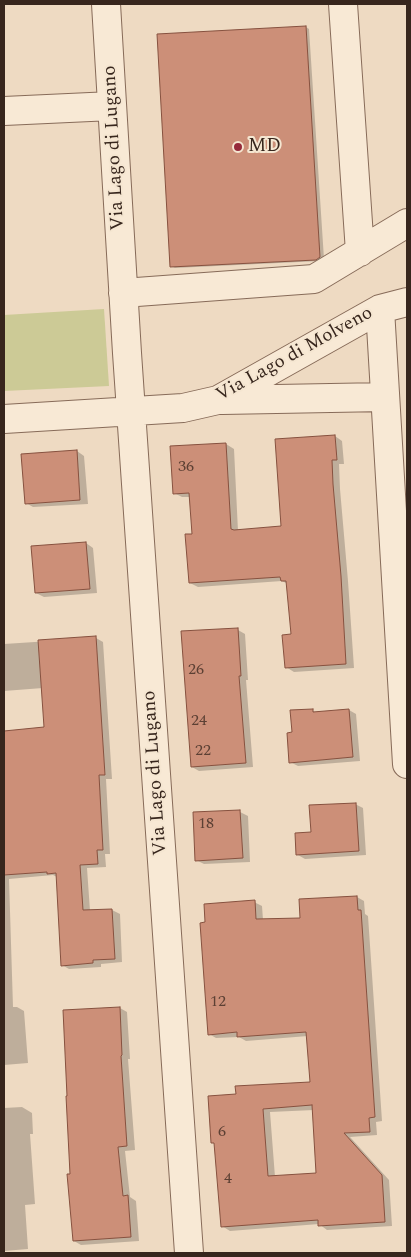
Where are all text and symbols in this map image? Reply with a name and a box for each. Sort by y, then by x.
street label: Via Lago di Lugano [99,65,131,231]
place label: MD [248,136,281,158]
marker: MD [232,141,244,153]
street label: Via Lago di Molveno [213,302,377,408]
house number: 36 [178,458,194,478]
house number: 26 [188,661,204,681]
street label: Via Lago di Lugano [139,690,173,856]
house number: 24 [191,712,207,732]
house number: 22 [195,742,211,762]
house number: 18 [198,815,214,835]
house number: 12 [210,993,226,1013]
house number: 6 [218,1123,226,1143]
house number: 4 [224,1170,232,1190]

